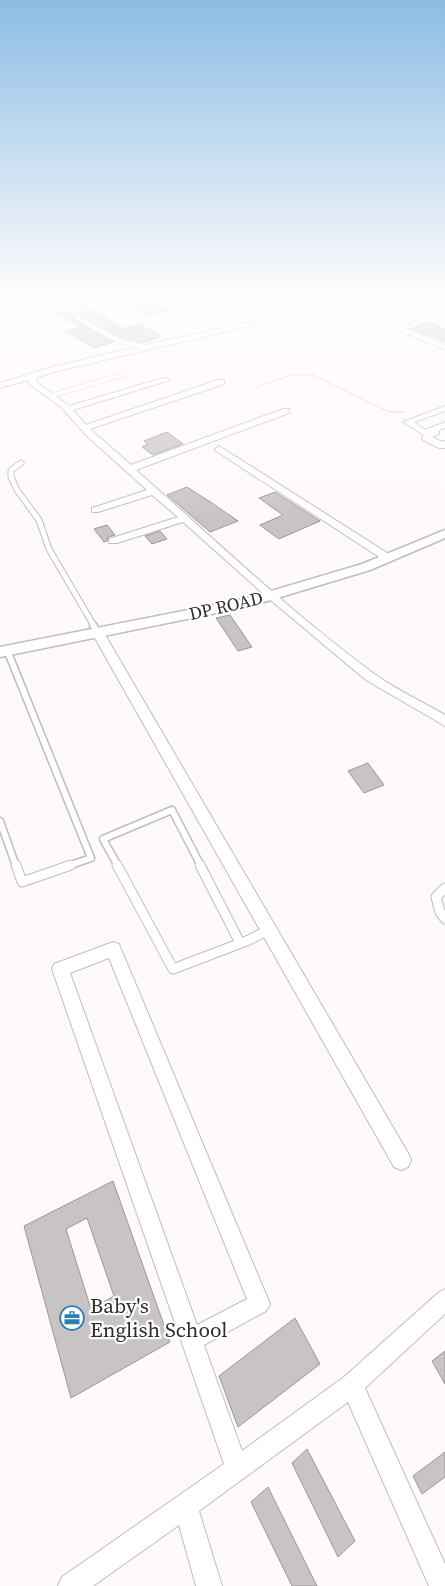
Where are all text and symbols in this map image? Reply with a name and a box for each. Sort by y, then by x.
street label: DP ROAD [187,585,265,626]
place label: Baby's English School [90,1291,228,1344]
office icon: Baby's English School [59,1305,85,1331]

